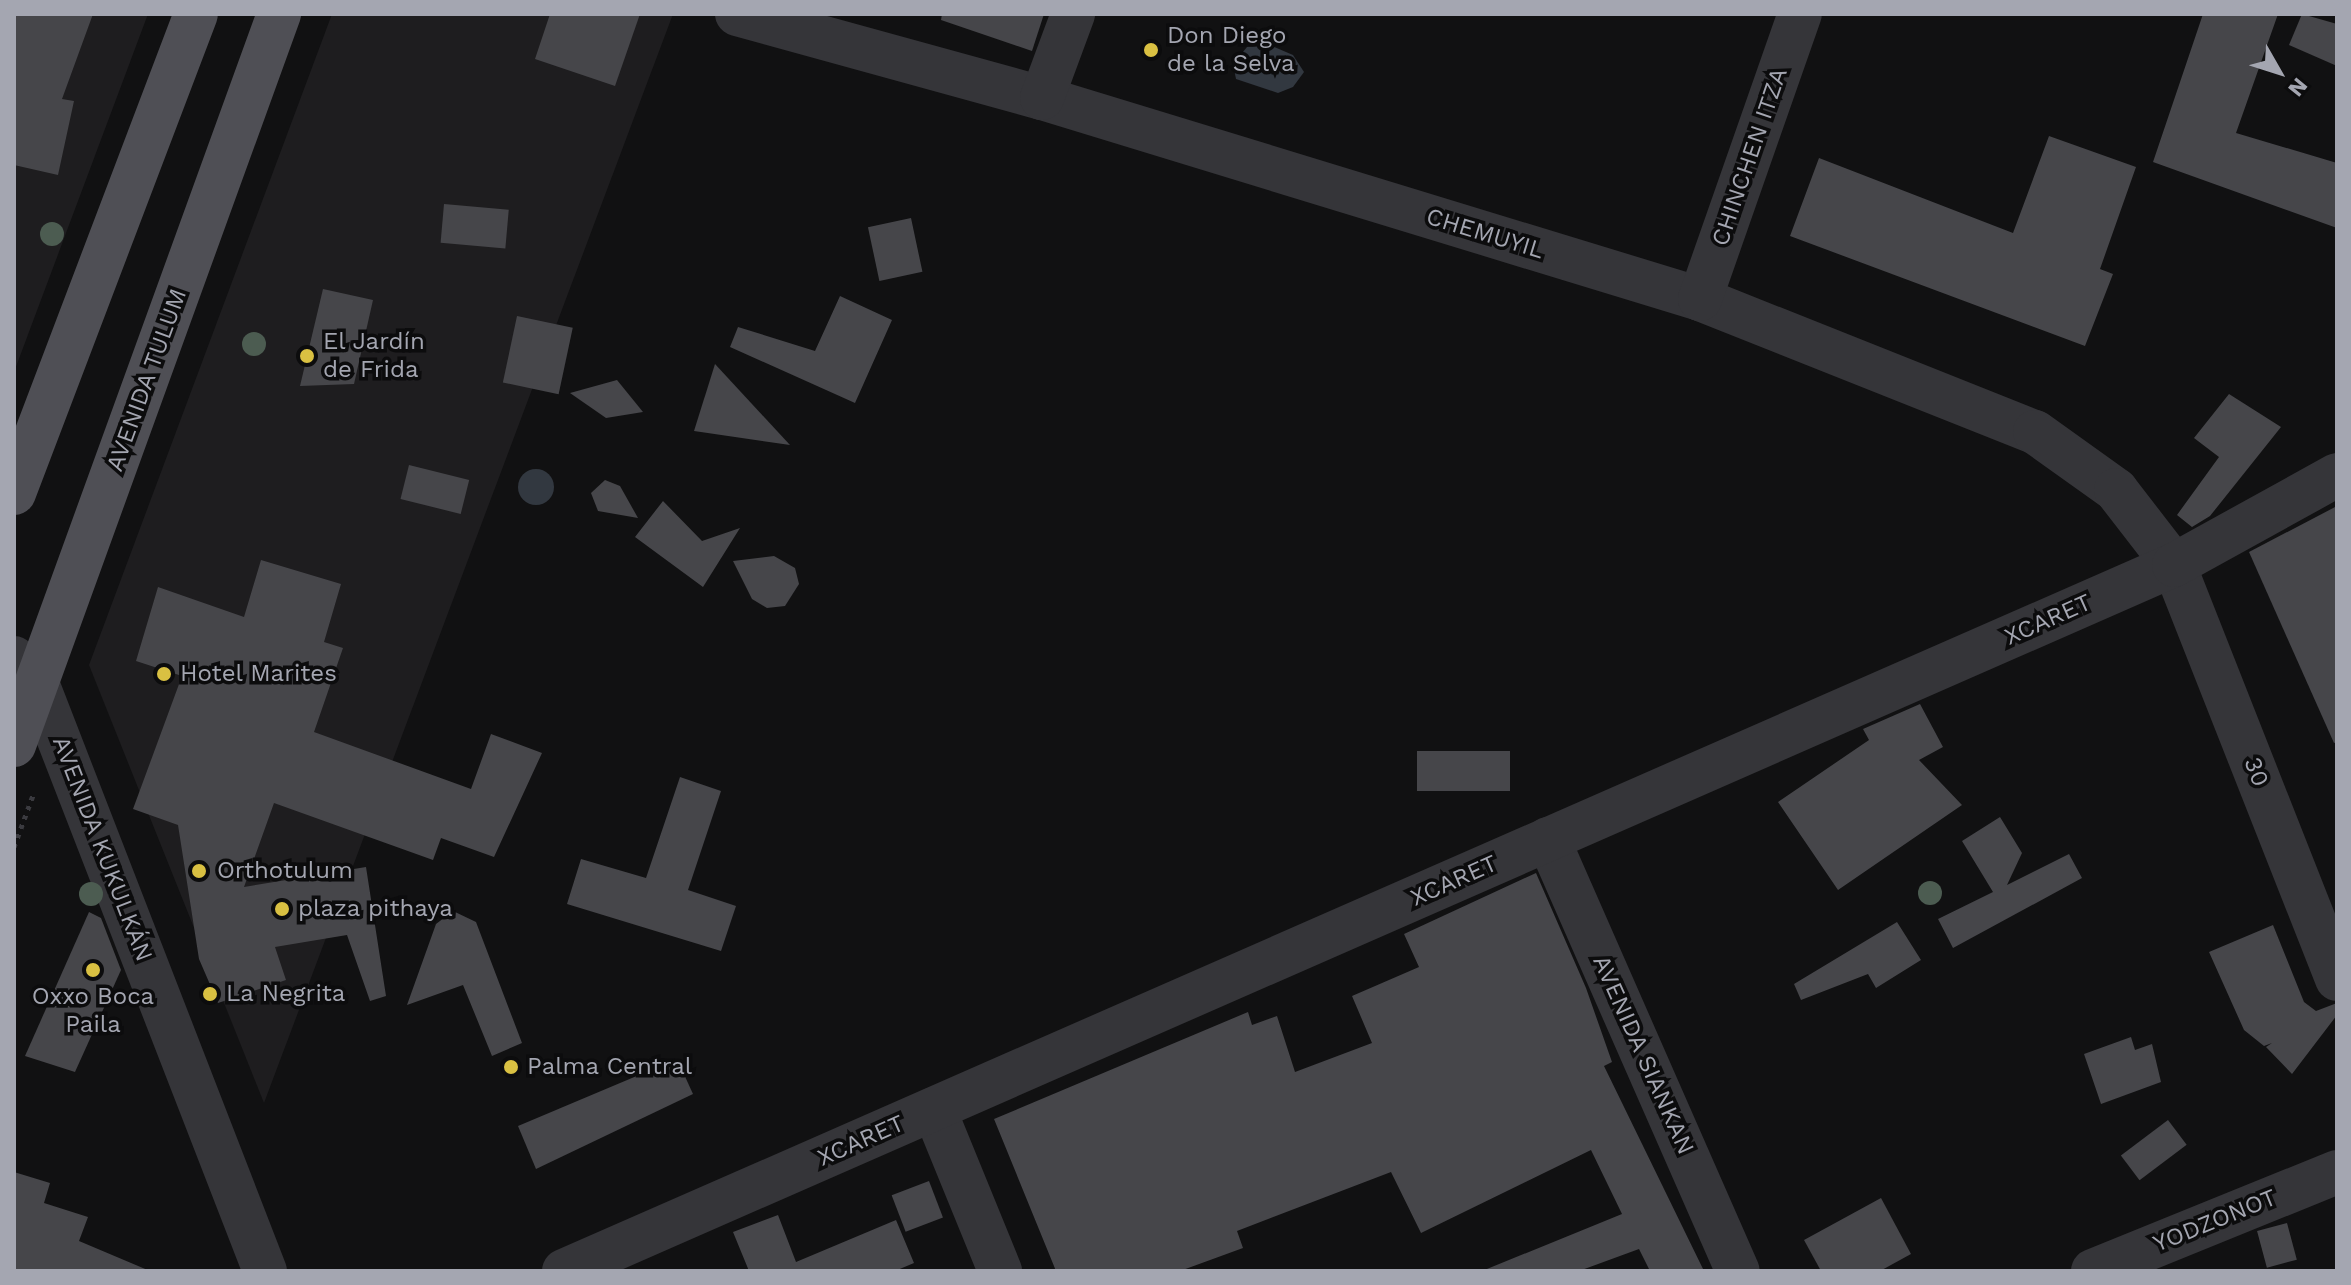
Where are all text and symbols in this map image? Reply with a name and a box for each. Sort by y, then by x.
place label: Don Diego de la Selva [1167,22,1295,78]
north arrow [2239,32,2319,112]
marker: Don Diego de la Selva [1142,41,1160,59]
street label: CHINCHEN ITZA [1706,64,1794,250]
text: N [2283,73,2313,102]
street label: CHEMUYIL [1423,202,1547,266]
street label: AVENIDA TULUM [100,284,194,476]
place label: El Jardín de Frida [323,328,426,384]
marker: El Jardín de Frida [298,347,316,365]
street label: XCARET [2000,588,2096,652]
place label: Hotel Marites [180,660,338,688]
marker: Hotel Marites [155,665,173,683]
street label: AVENIDA KUKULKÁN [46,732,158,966]
street label: 30 [2237,753,2275,791]
street label: XCARET [1406,849,1502,913]
place label: Orthotulum [217,857,353,885]
marker: Orthotulum [188,860,210,882]
place label: plaza pithaya [298,895,453,923]
marker: plaza pithaya [273,900,291,918]
street label: AVENIDA SIANKAN [1586,951,1700,1159]
marker: Oxxo Boca Paila [84,961,102,979]
place label: La Negrita [226,980,346,1008]
place label: Oxxo Boca Paila [32,983,154,1039]
marker: La Negrita [201,985,219,1003]
place label: Palma Central [527,1053,693,1081]
marker: Palma Central [502,1058,520,1076]
street label: XCARET [813,1109,909,1173]
street label: YODZONOT [2149,1183,2281,1259]

